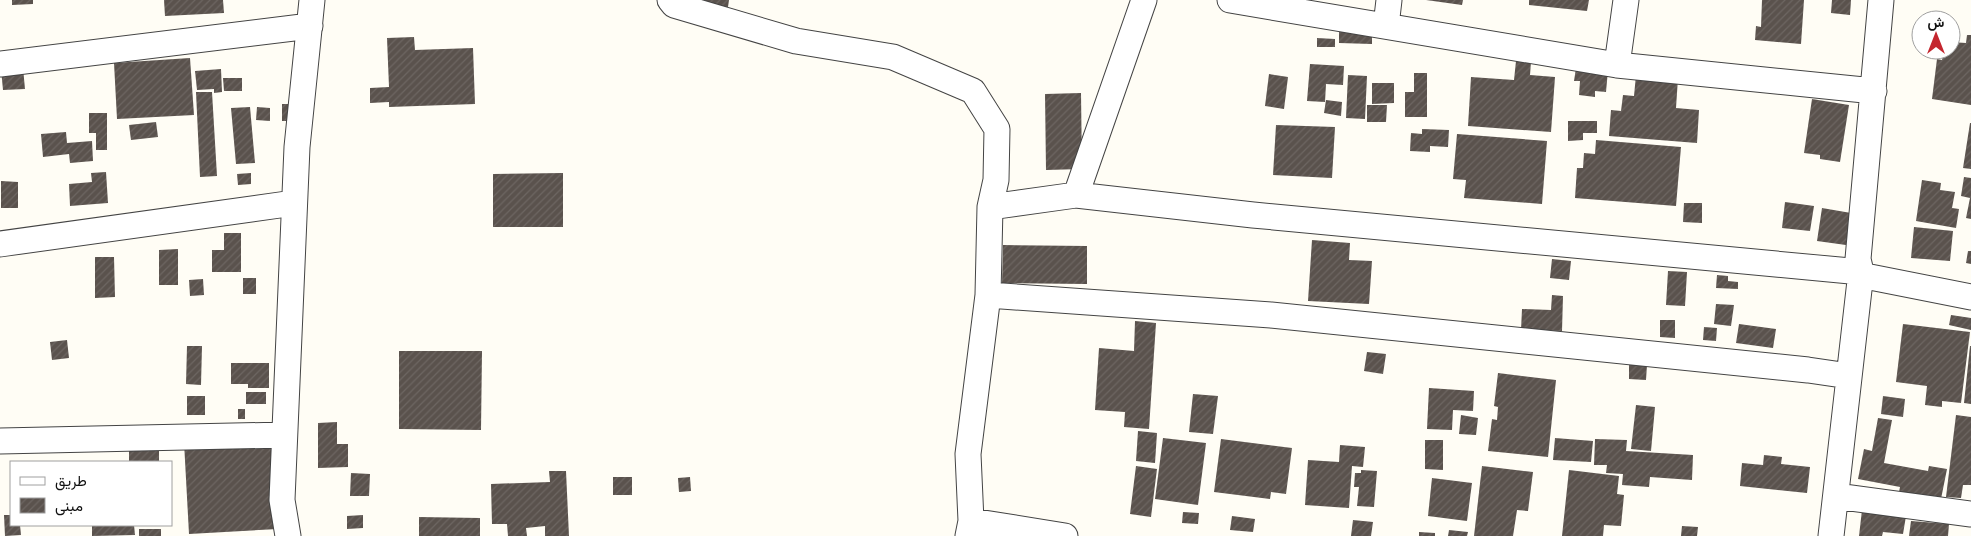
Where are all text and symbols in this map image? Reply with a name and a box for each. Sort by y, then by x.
north arrow [1911,10,1961,60]
text: ش [1928,13,1945,31]
legend [10,461,172,526]
text: طريق [55,471,87,491]
text: مبنى [55,496,83,516]

